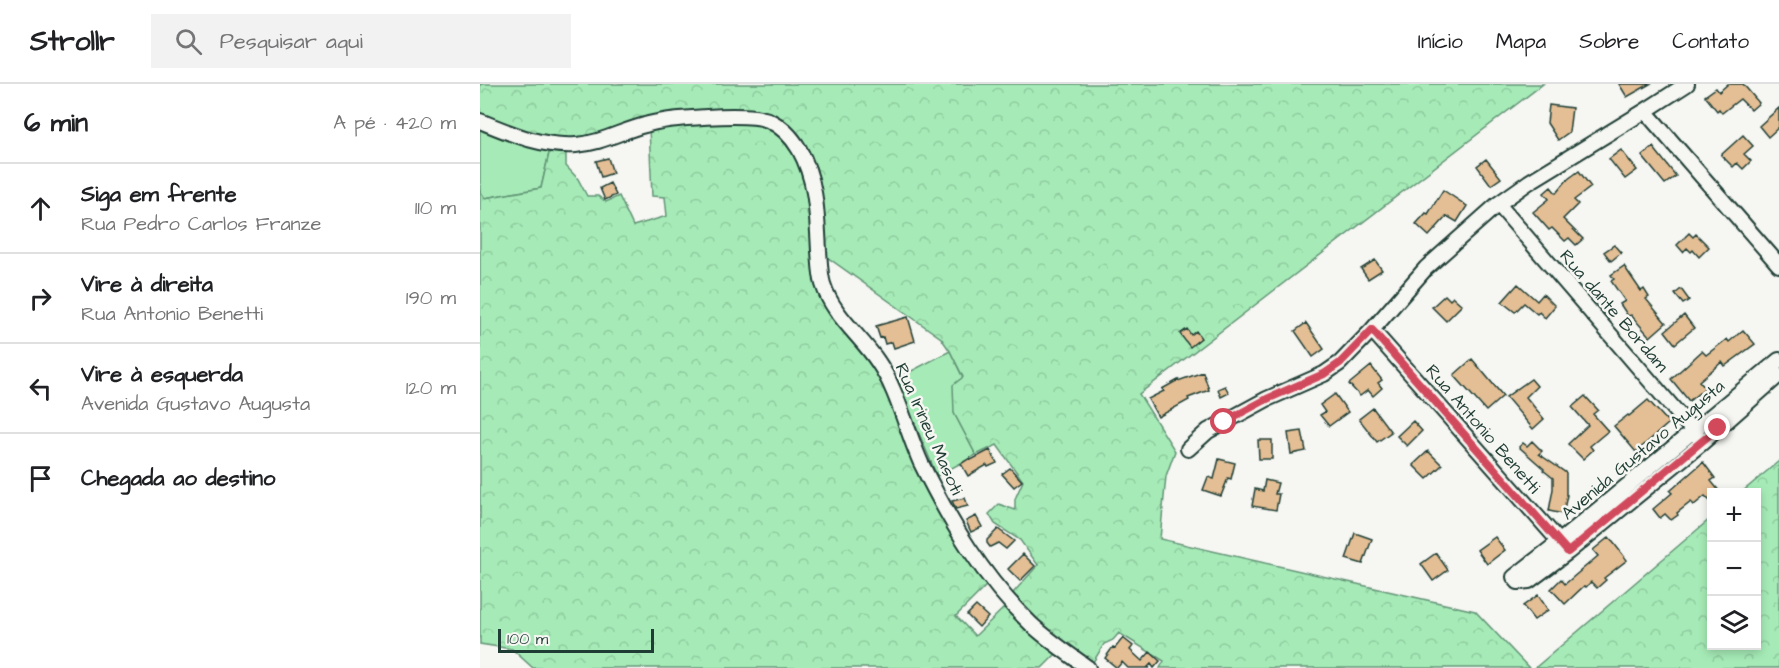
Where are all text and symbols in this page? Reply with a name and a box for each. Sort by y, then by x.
search box [151,14,571,68]
text: Strollr [30,22,115,61]
icon: search [172,25,205,58]
text: Pesquisar aqui [220,26,363,57]
text: Início [1418,27,1463,56]
text: Mapa [1496,27,1546,56]
text: Sobre [1579,27,1639,56]
text: Contato [1672,27,1749,56]
text: 6 min [24,105,88,141]
text: A pé · 420 m [333,109,456,137]
text: Siga em frente [81,179,237,210]
icon: ahead [24,192,57,225]
text: 110 m [415,194,456,222]
text: Rua Pedro Carlos Franze [81,210,321,238]
street label: Rua dante Bordam [1554,244,1674,378]
text: Vire à direita [81,269,213,300]
icon: right [24,282,57,315]
text: 190 m [406,284,456,312]
text: Rua Antonio Benetti [81,300,263,328]
text: Vire à esquerda [81,359,243,390]
street label: Rua Irineu Masoti [889,359,969,499]
street label: Rua Antonio Benetti [1420,359,1546,499]
icon: left [24,372,57,405]
text: 120 m [406,374,456,402]
street label: Avenida Gustavo Augusta [1556,374,1731,527]
text: Avenida Gustavo Augusta [81,390,310,418]
route start [1210,408,1236,434]
route end [1704,414,1730,440]
icon: arrive [24,462,57,495]
text: Chegada ao destino [81,463,275,494]
map controls [1707,488,1761,650]
button: + [1707,488,1761,542]
button: − [1707,542,1761,596]
button: layers [1707,596,1761,650]
scale bar [498,626,654,654]
text: 100 m [507,628,548,650]

